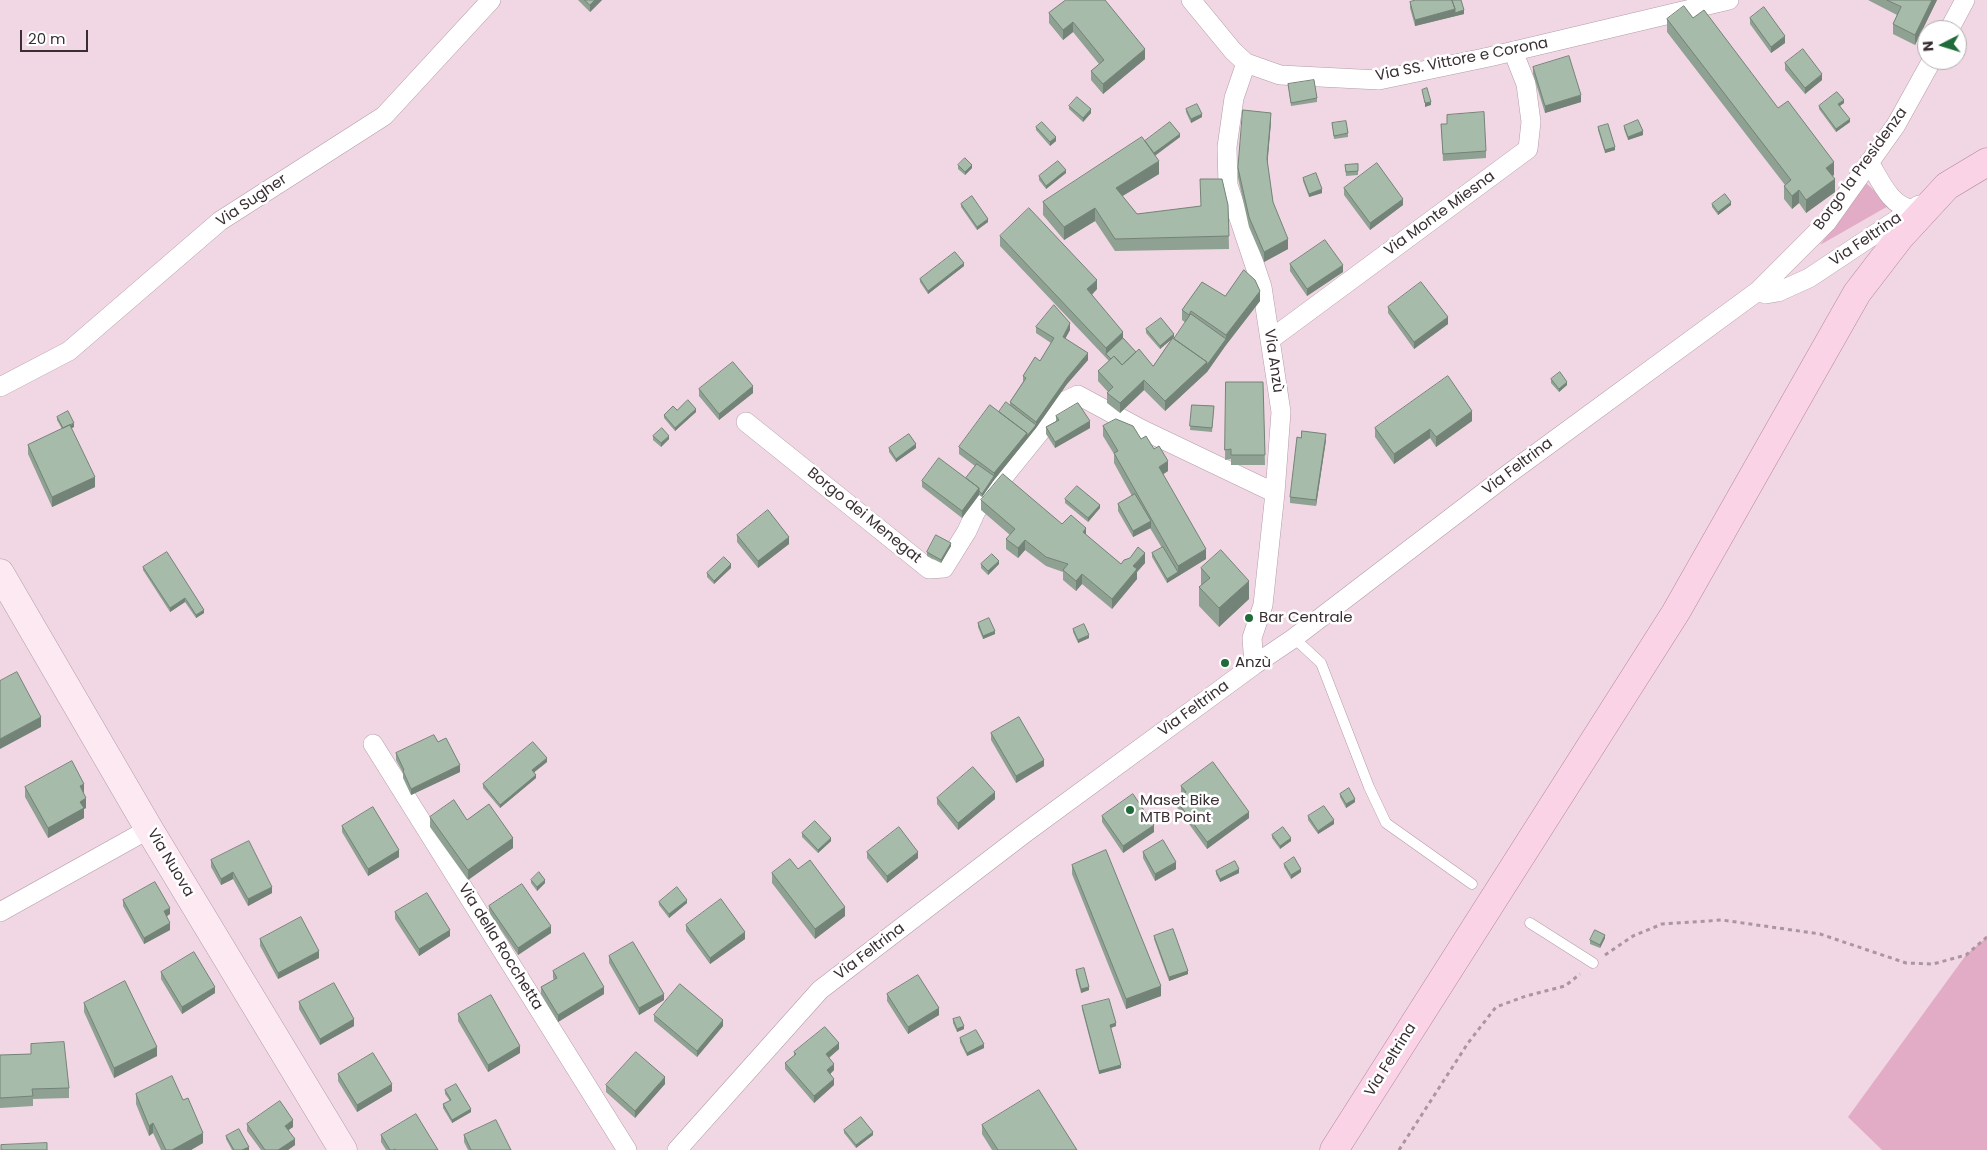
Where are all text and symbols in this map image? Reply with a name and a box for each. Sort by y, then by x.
scale bar [22,20,90,52]
north arrow [1917,20,1967,70]
text: 20 m [28,28,66,49]
street label: Via SS. Vittore e Corona [1374,34,1550,86]
text: N [1918,40,1938,52]
street label: Borgo la Presidenza [1810,104,1912,234]
street label: Via Monte Miesna [1381,168,1499,260]
street label: Via Sugher [213,171,291,231]
street label: Via Feltrina [1827,209,1905,271]
street label: Via Anzù [1260,328,1286,394]
street label: Via Feltrina [1479,435,1557,499]
street label: Borgo dei Menegat [803,464,925,568]
place label: Bar Centrale [1259,609,1353,627]
marker: Bar Centrale [1243,612,1255,624]
place label: Anzù [1235,654,1271,672]
marker: Anzù [1219,657,1231,669]
street label: Via Feltrina [1155,677,1233,741]
place label: Maset Bike MTB Point [1140,792,1220,827]
marker: Maset Bike MTB Point [1124,804,1136,816]
street label: Via Nuova [143,826,197,900]
street label: Via della Rocchetta [454,880,546,1014]
street label: Via Feltrina [831,920,909,984]
street label: Via Feltrina [1361,1020,1421,1100]

